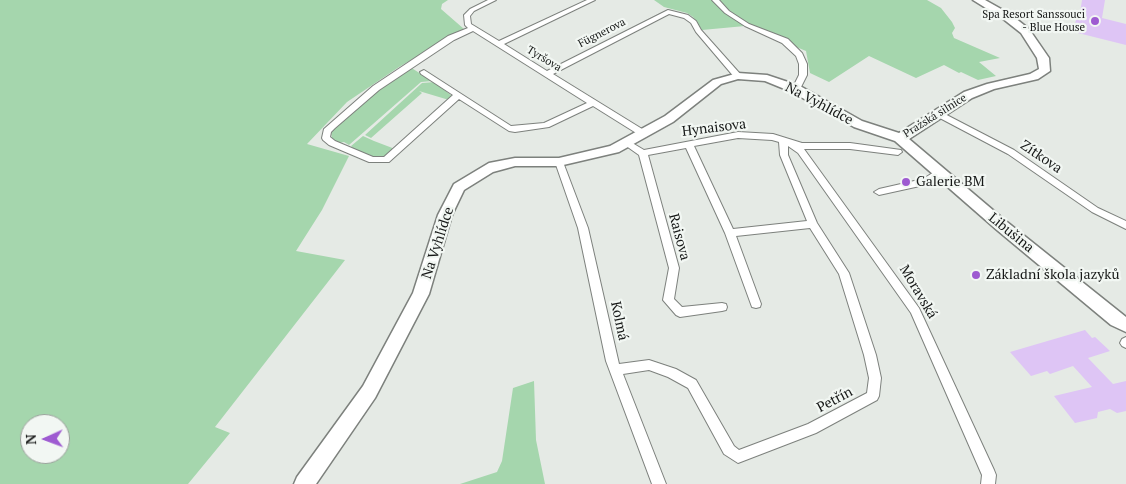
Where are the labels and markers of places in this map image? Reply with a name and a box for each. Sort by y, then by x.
place label: Spa Resort Sanssouci - Blue House [982,8,1085,34]
marker: Spa Resort Sanssouci - Blue House [1089,15,1101,27]
place label: Galerie BM [916,174,985,190]
marker: Galerie BM [900,176,912,188]
place label: Základní škola jazyků [986,267,1119,283]
marker: Základní škola jazyků [970,269,982,281]

